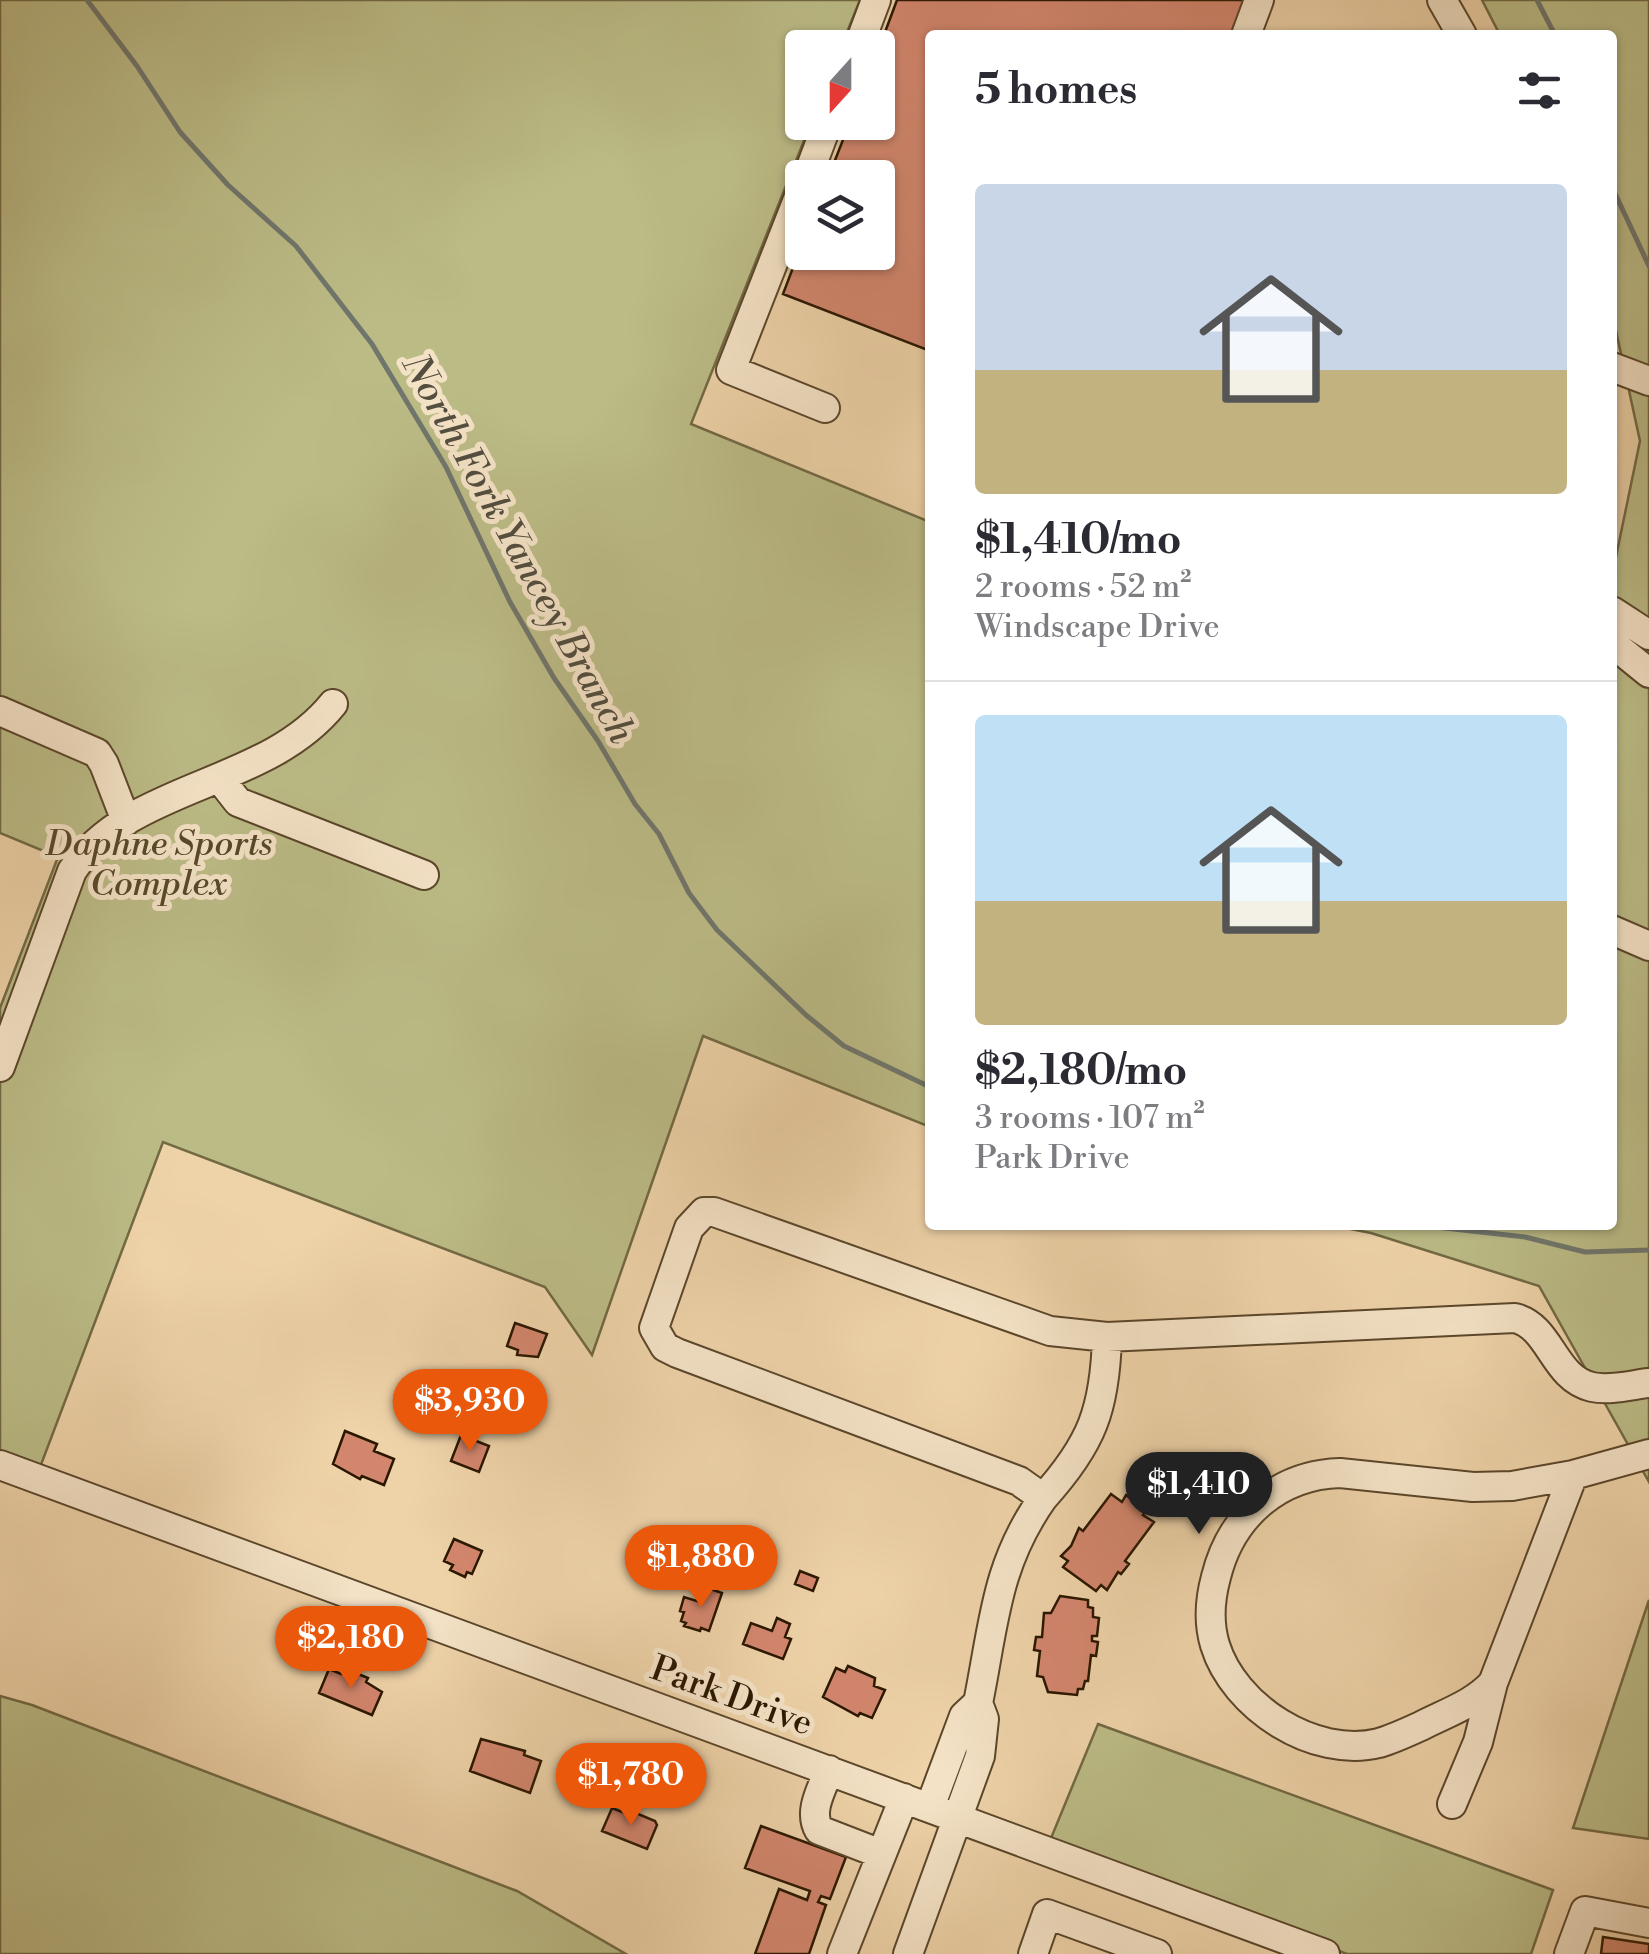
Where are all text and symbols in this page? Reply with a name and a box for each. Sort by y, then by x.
north arrow [785,30,895,140]
map controls [785,30,895,270]
icon: filters [1512,63,1567,118]
text: 5 homes [975,64,1137,117]
button: layers [785,160,895,270]
icon: home [1181,249,1361,429]
water label: North Fork Yancey Branch [390,345,645,753]
text: $1,410/mo [975,514,1181,567]
text: 2 rooms · 52 m² [975,567,1191,607]
text: Windscape Drive [975,607,1220,647]
icon: home [1181,780,1361,960]
park label: Daphne Sports Complex [45,823,272,906]
text: $2,180/mo [975,1045,1187,1098]
text: 3 rooms · 107 m² [975,1098,1205,1138]
text: Park Drive [975,1138,1130,1178]
pin: $3,930 [389,1369,551,1454]
text: $3,930 [415,1381,525,1421]
pin: $1,410 [1118,1452,1280,1537]
text: $1,410 [1147,1464,1251,1504]
pin: $1,880 [620,1525,782,1610]
text: $1,880 [647,1537,755,1577]
pin: $2,180 [270,1606,432,1691]
text: $2,180 [297,1618,405,1658]
street label: Park Drive [645,1647,818,1746]
pin: $1,780 [550,1743,712,1828]
text: $1,780 [578,1755,684,1795]

